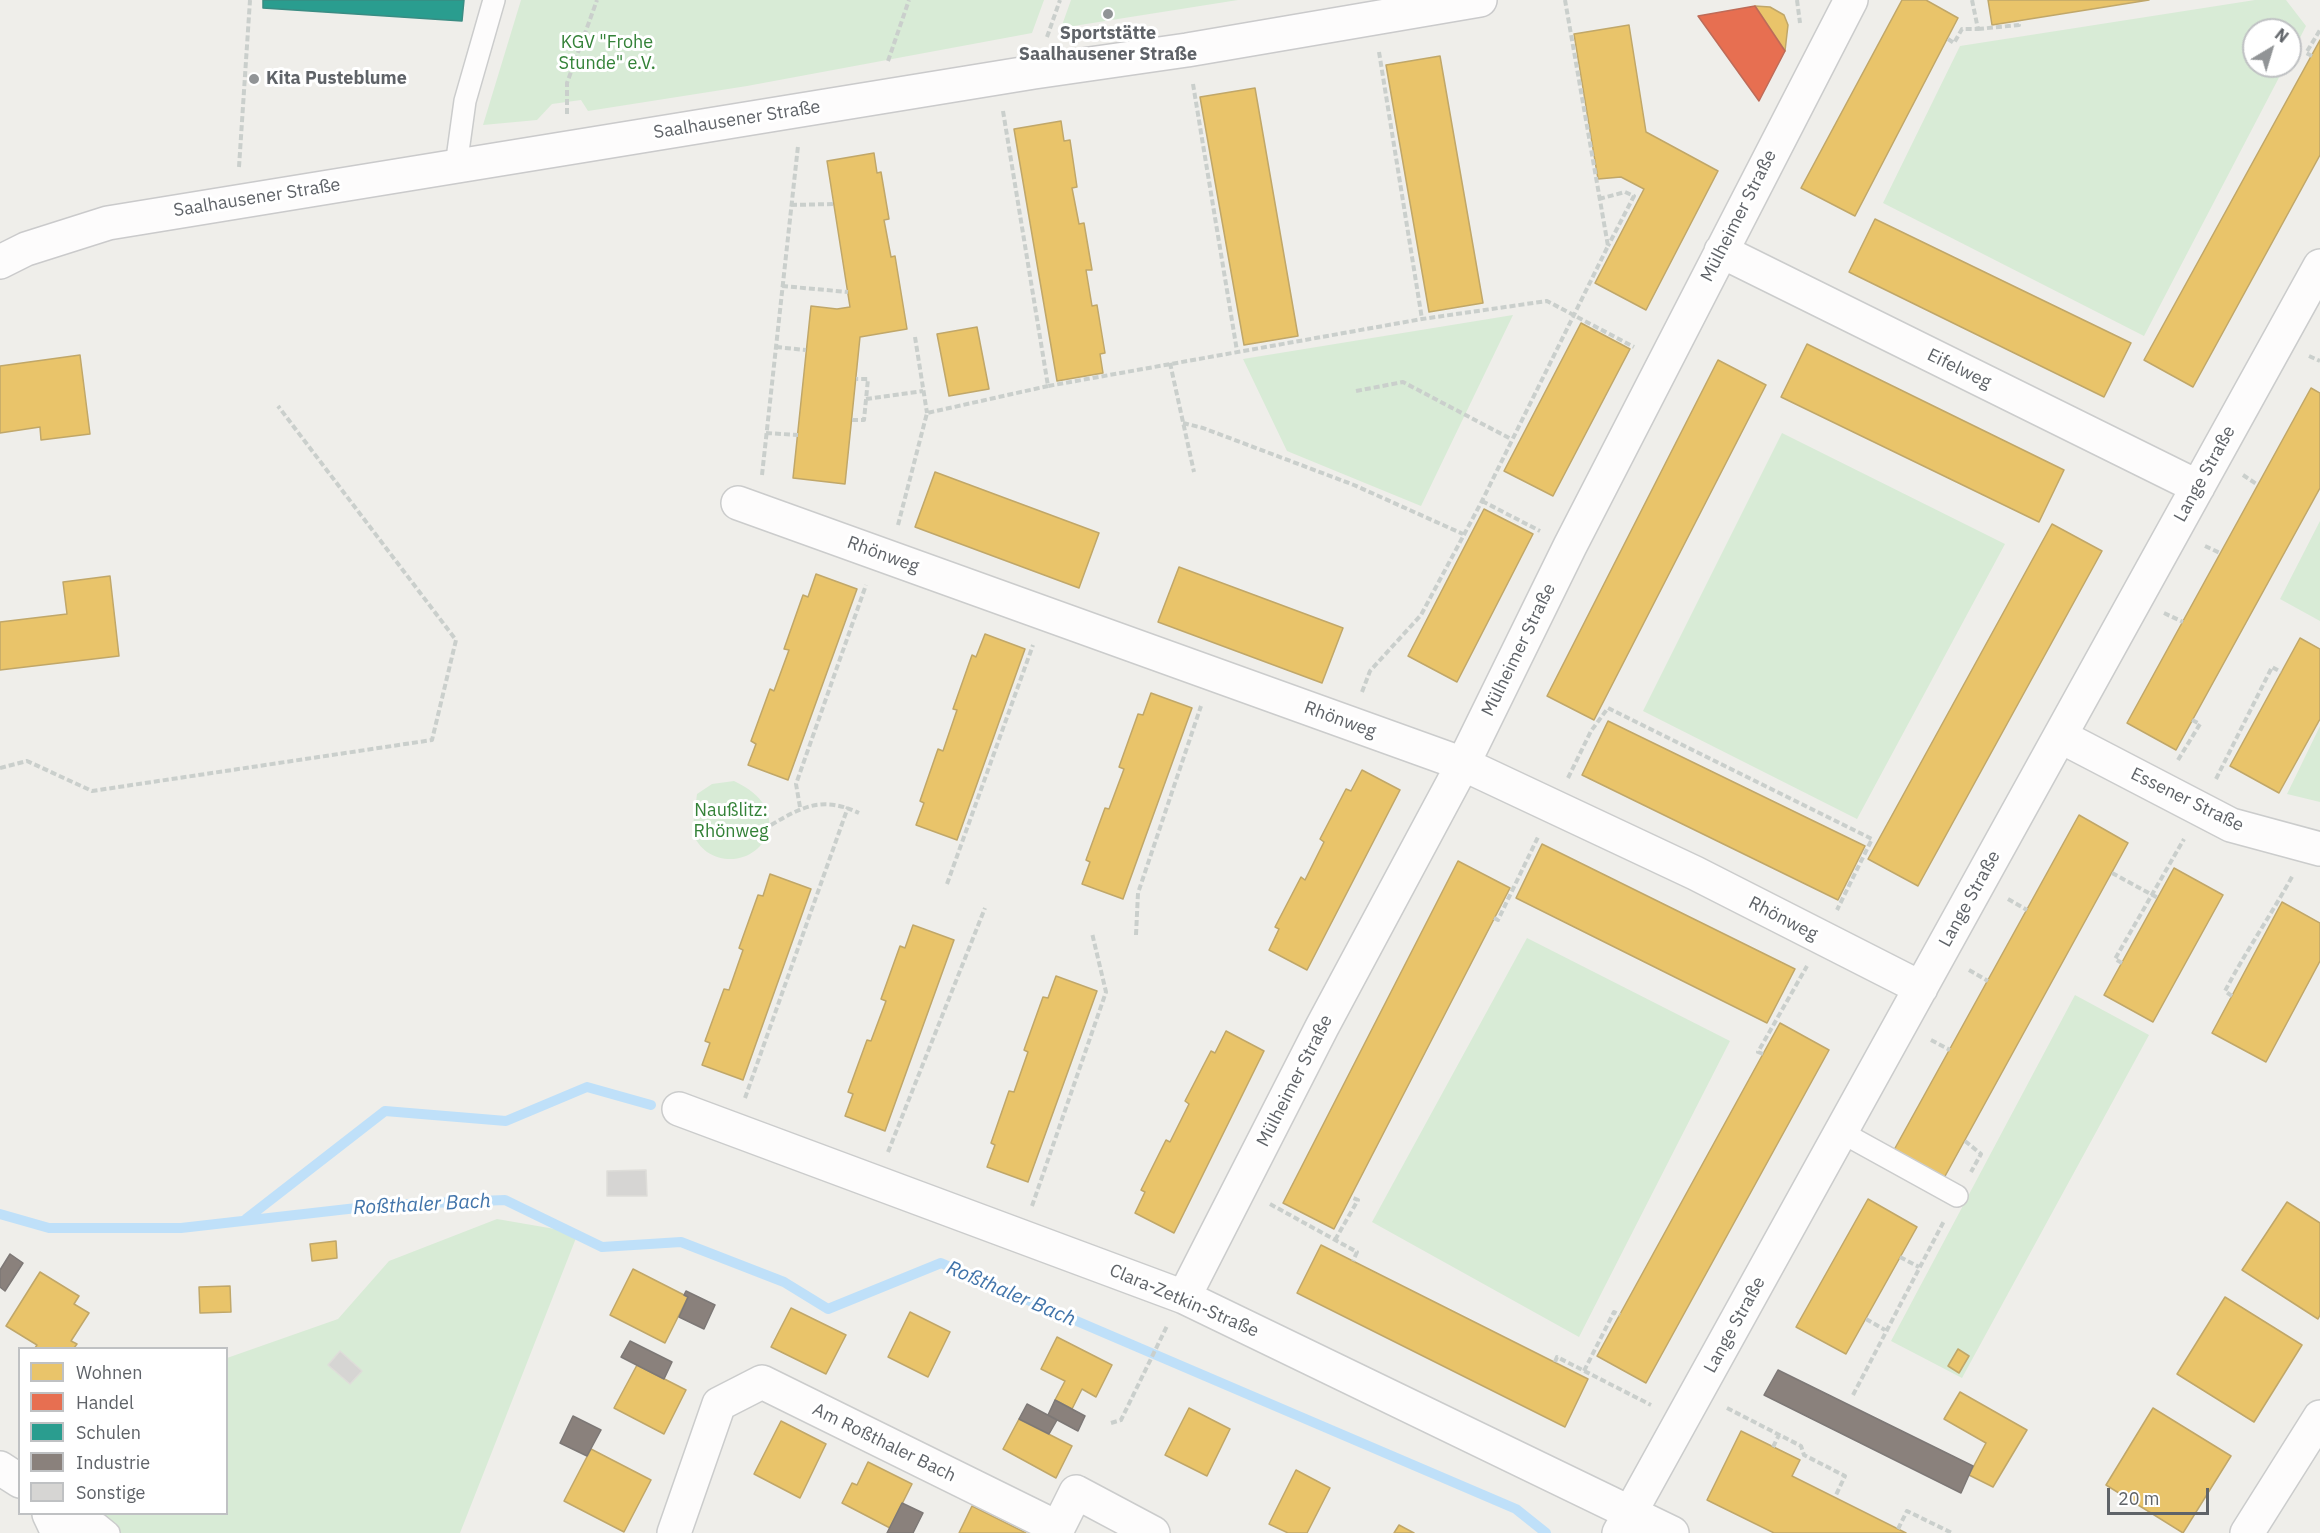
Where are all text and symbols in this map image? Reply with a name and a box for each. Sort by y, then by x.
marker: Sportstätte Saalhausener Straße [1101,7,1115,21]
north arrow [2242,18,2302,78]
place label: Sportstätte Saalhausener Straße [1019,23,1197,66]
text: N [2271,24,2293,47]
park label: KGV "Frohe Stunde" e.V. [558,32,656,74]
place label: Kita Pusteblume [266,68,407,90]
marker: Kita Pusteblume [247,72,261,86]
street label: Saalhausener Straße [652,96,822,144]
street label: Mülheimer Straße [1696,146,1782,286]
street label: Saalhausener Straße [172,174,342,222]
street label: Eifelweg [1923,344,1995,394]
street label: Lange Straße [2170,422,2240,526]
street label: Rhönweg [844,532,922,578]
street label: Mülheimer Straße [1477,580,1561,720]
street label: Rhönweg [1301,697,1379,743]
street label: Essener Straße [2127,763,2247,837]
park label: Naußlitz: Rhönweg [693,800,769,842]
street label: Lange Straße [1935,847,2005,951]
street label: Rhönweg [1745,892,1821,946]
street label: Mülheimer Straße [1252,1011,1338,1151]
water label: Roßthaler Bach [353,1189,491,1221]
water label: Roßthaler Bach [943,1256,1079,1332]
street label: Clara-Zetkin-Straße [1106,1260,1262,1342]
street label: Lange Straße [1700,1273,1770,1377]
legend [18,1347,228,1515]
text: Wohnen [76,1361,142,1384]
text: Handel [76,1391,134,1414]
street label: Am Roßthaler Bach [809,1399,959,1487]
text: Schulen [76,1421,141,1444]
text: Industrie [76,1451,150,1474]
scale bar [2110,1476,2212,1514]
text: Sonstige [76,1481,146,1504]
text: 20 m [2118,1487,2160,1510]

